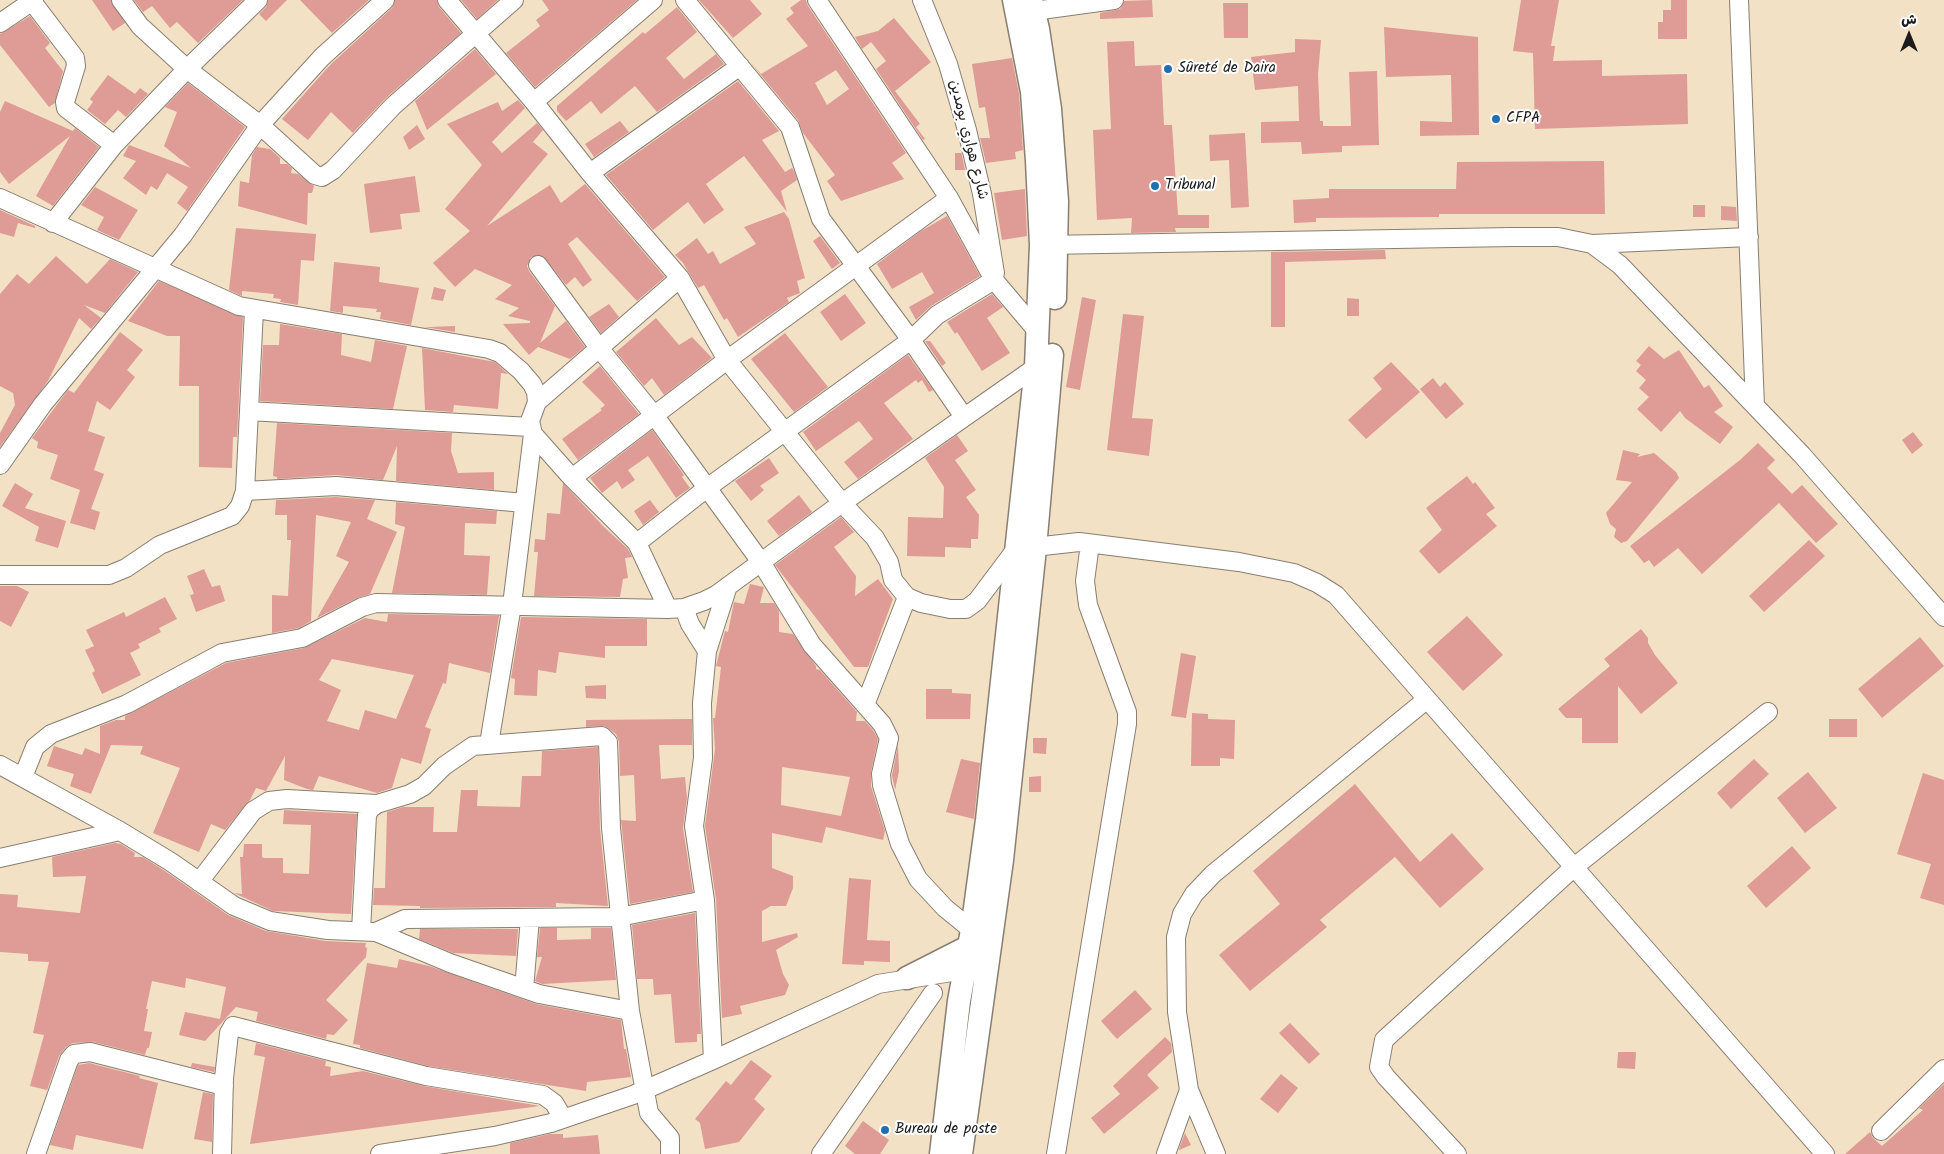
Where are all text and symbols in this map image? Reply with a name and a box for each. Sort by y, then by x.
text: ش [1901,9,1917,31]
north arrow [1884,10,1934,60]
place label: Sûreté de Daira [1178,60,1276,78]
marker: Sûreté de Daira [1162,63,1174,75]
street label: شارع هواري بومدين [943,78,991,202]
place label: CFPA [1506,110,1540,128]
marker: CFPA [1490,113,1502,125]
place label: Tribunal [1165,177,1215,195]
marker: Tribunal [1149,180,1161,192]
place label: Bureau de poste [895,1121,997,1139]
marker: Bureau de poste [879,1124,891,1136]

